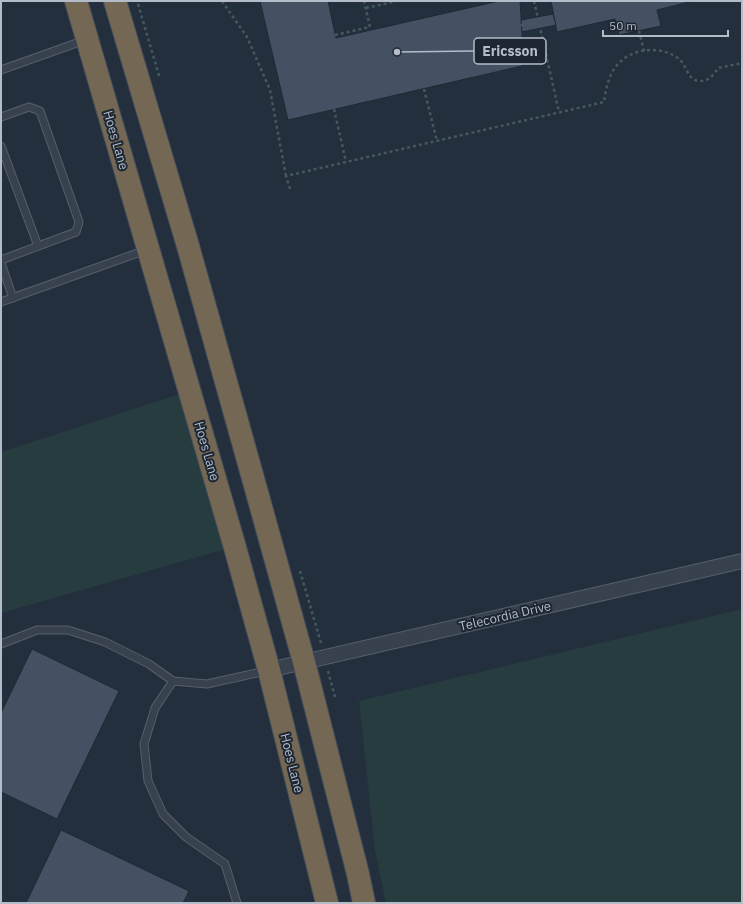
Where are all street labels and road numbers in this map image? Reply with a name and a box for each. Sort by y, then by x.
street label: Hoes Lane [99,108,133,172]
street label: Hoes Lane [190,419,224,483]
street label: Telecordia Drive [457,597,553,635]
street label: Hoes Lane [276,731,308,795]

